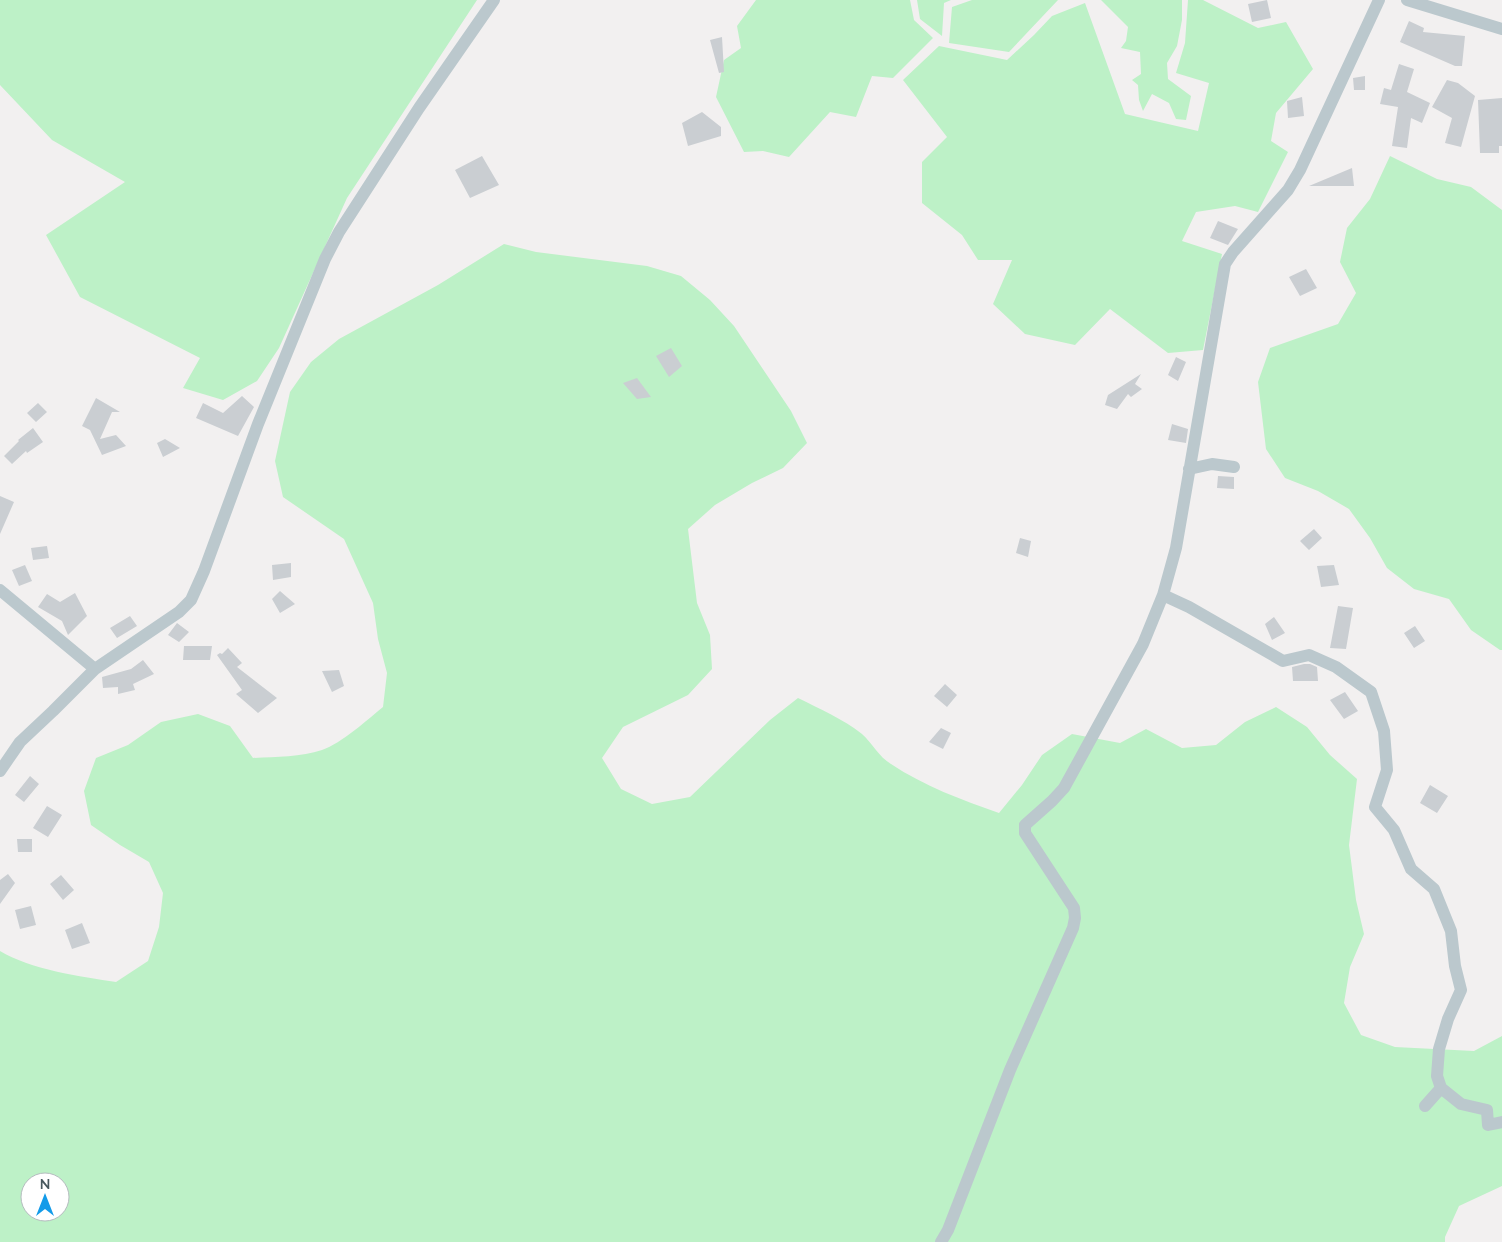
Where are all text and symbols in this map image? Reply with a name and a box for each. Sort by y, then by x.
north arrow [20,1172,70,1222]
text: N [40,1175,50,1193]

